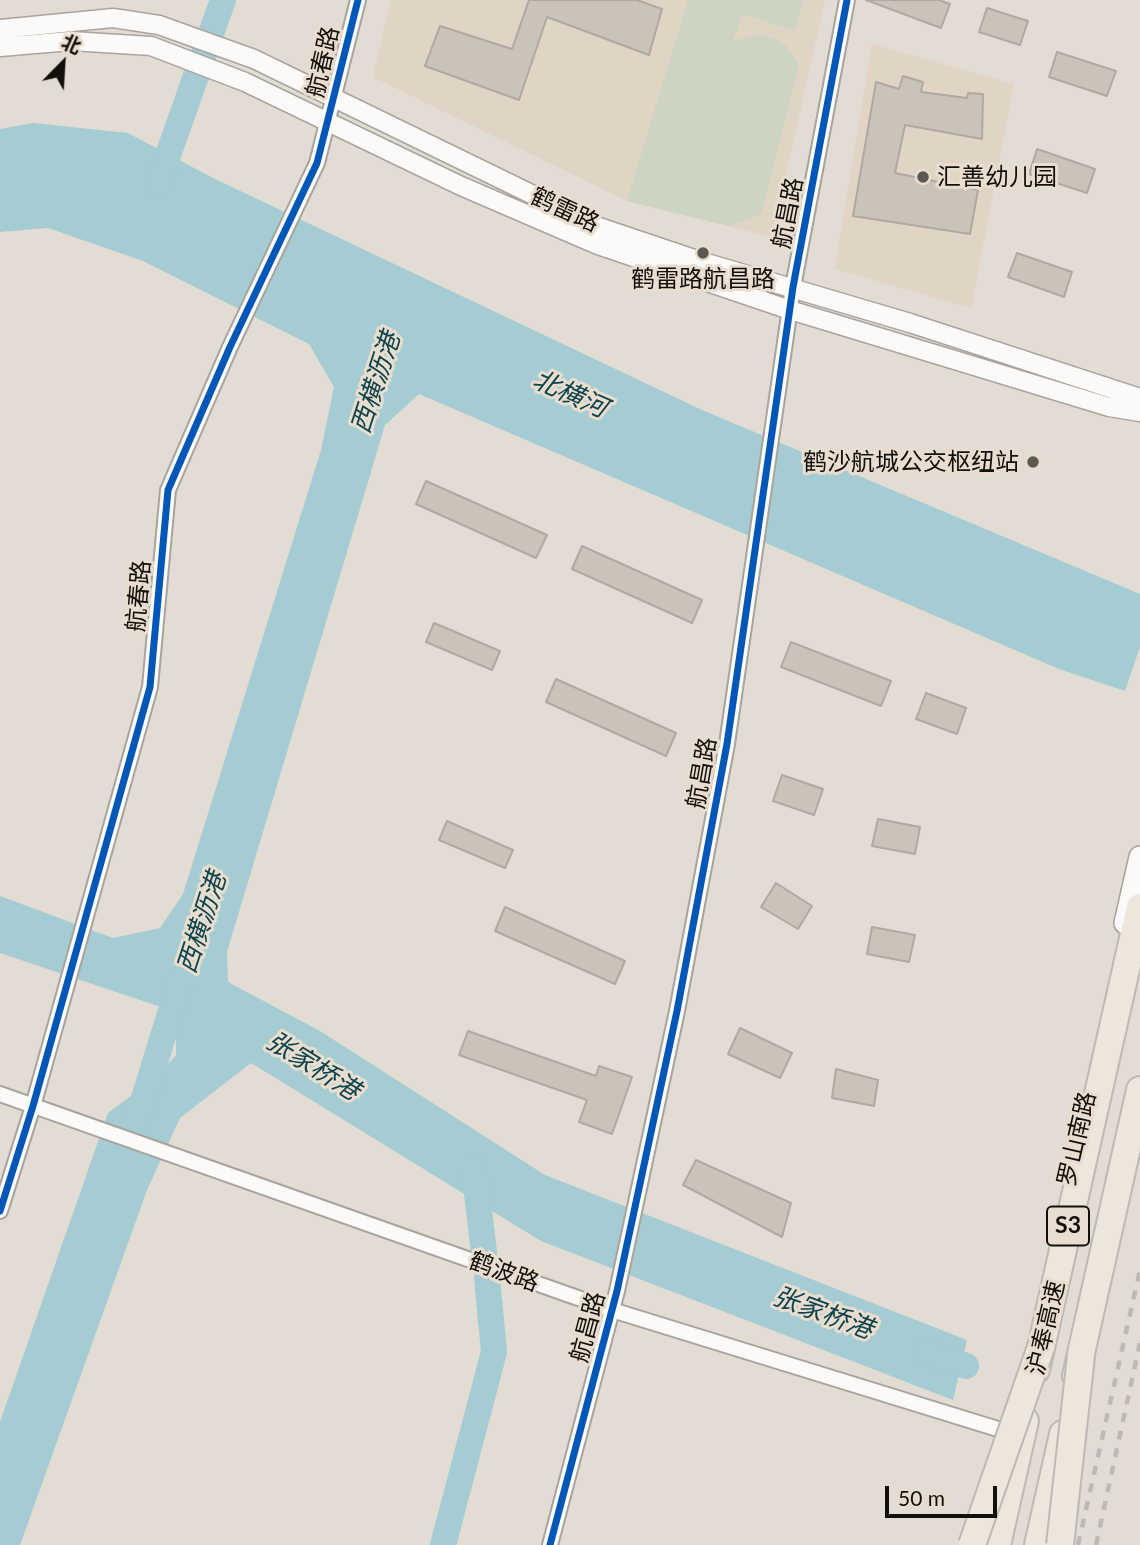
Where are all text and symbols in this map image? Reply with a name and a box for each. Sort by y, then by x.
street label: 航春路 [301,24,345,100]
north arrow [28,28,98,98]
text: 北 [58,29,85,58]
place label: 汇善幼儿园 [937,163,1057,191]
marker: 汇善幼儿园 [915,169,931,185]
street label: 航昌路 [767,175,809,251]
street label: 鹤雷路 [526,182,604,238]
marker: 鹤雷路航昌路 [695,245,711,261]
place label: 鹤雷路航昌路 [631,265,775,293]
water label: 西横沥港 [345,329,407,437]
water label: 北横河 [528,364,612,424]
place label: 鹤沙航城公交枢纽站 [803,448,1019,476]
marker: 鹤沙航城公交枢纽站 [1025,454,1041,470]
street label: 航春路 [122,559,156,633]
street label: 航昌路 [682,735,722,811]
water label: 西横沥港 [171,869,233,977]
water label: 张家桥港 [261,1025,365,1107]
street label: 罗山南路 [1052,1089,1102,1189]
road number: S3 [1047,1206,1089,1246]
street label: 鹤波路 [465,1246,543,1298]
street label: 沪奉高速 [1021,1278,1071,1378]
water label: 张家桥港 [769,1281,877,1345]
street label: 航昌路 [565,1288,611,1366]
scale bar [888,1472,1000,1516]
text: 50 m [898,1485,945,1510]

